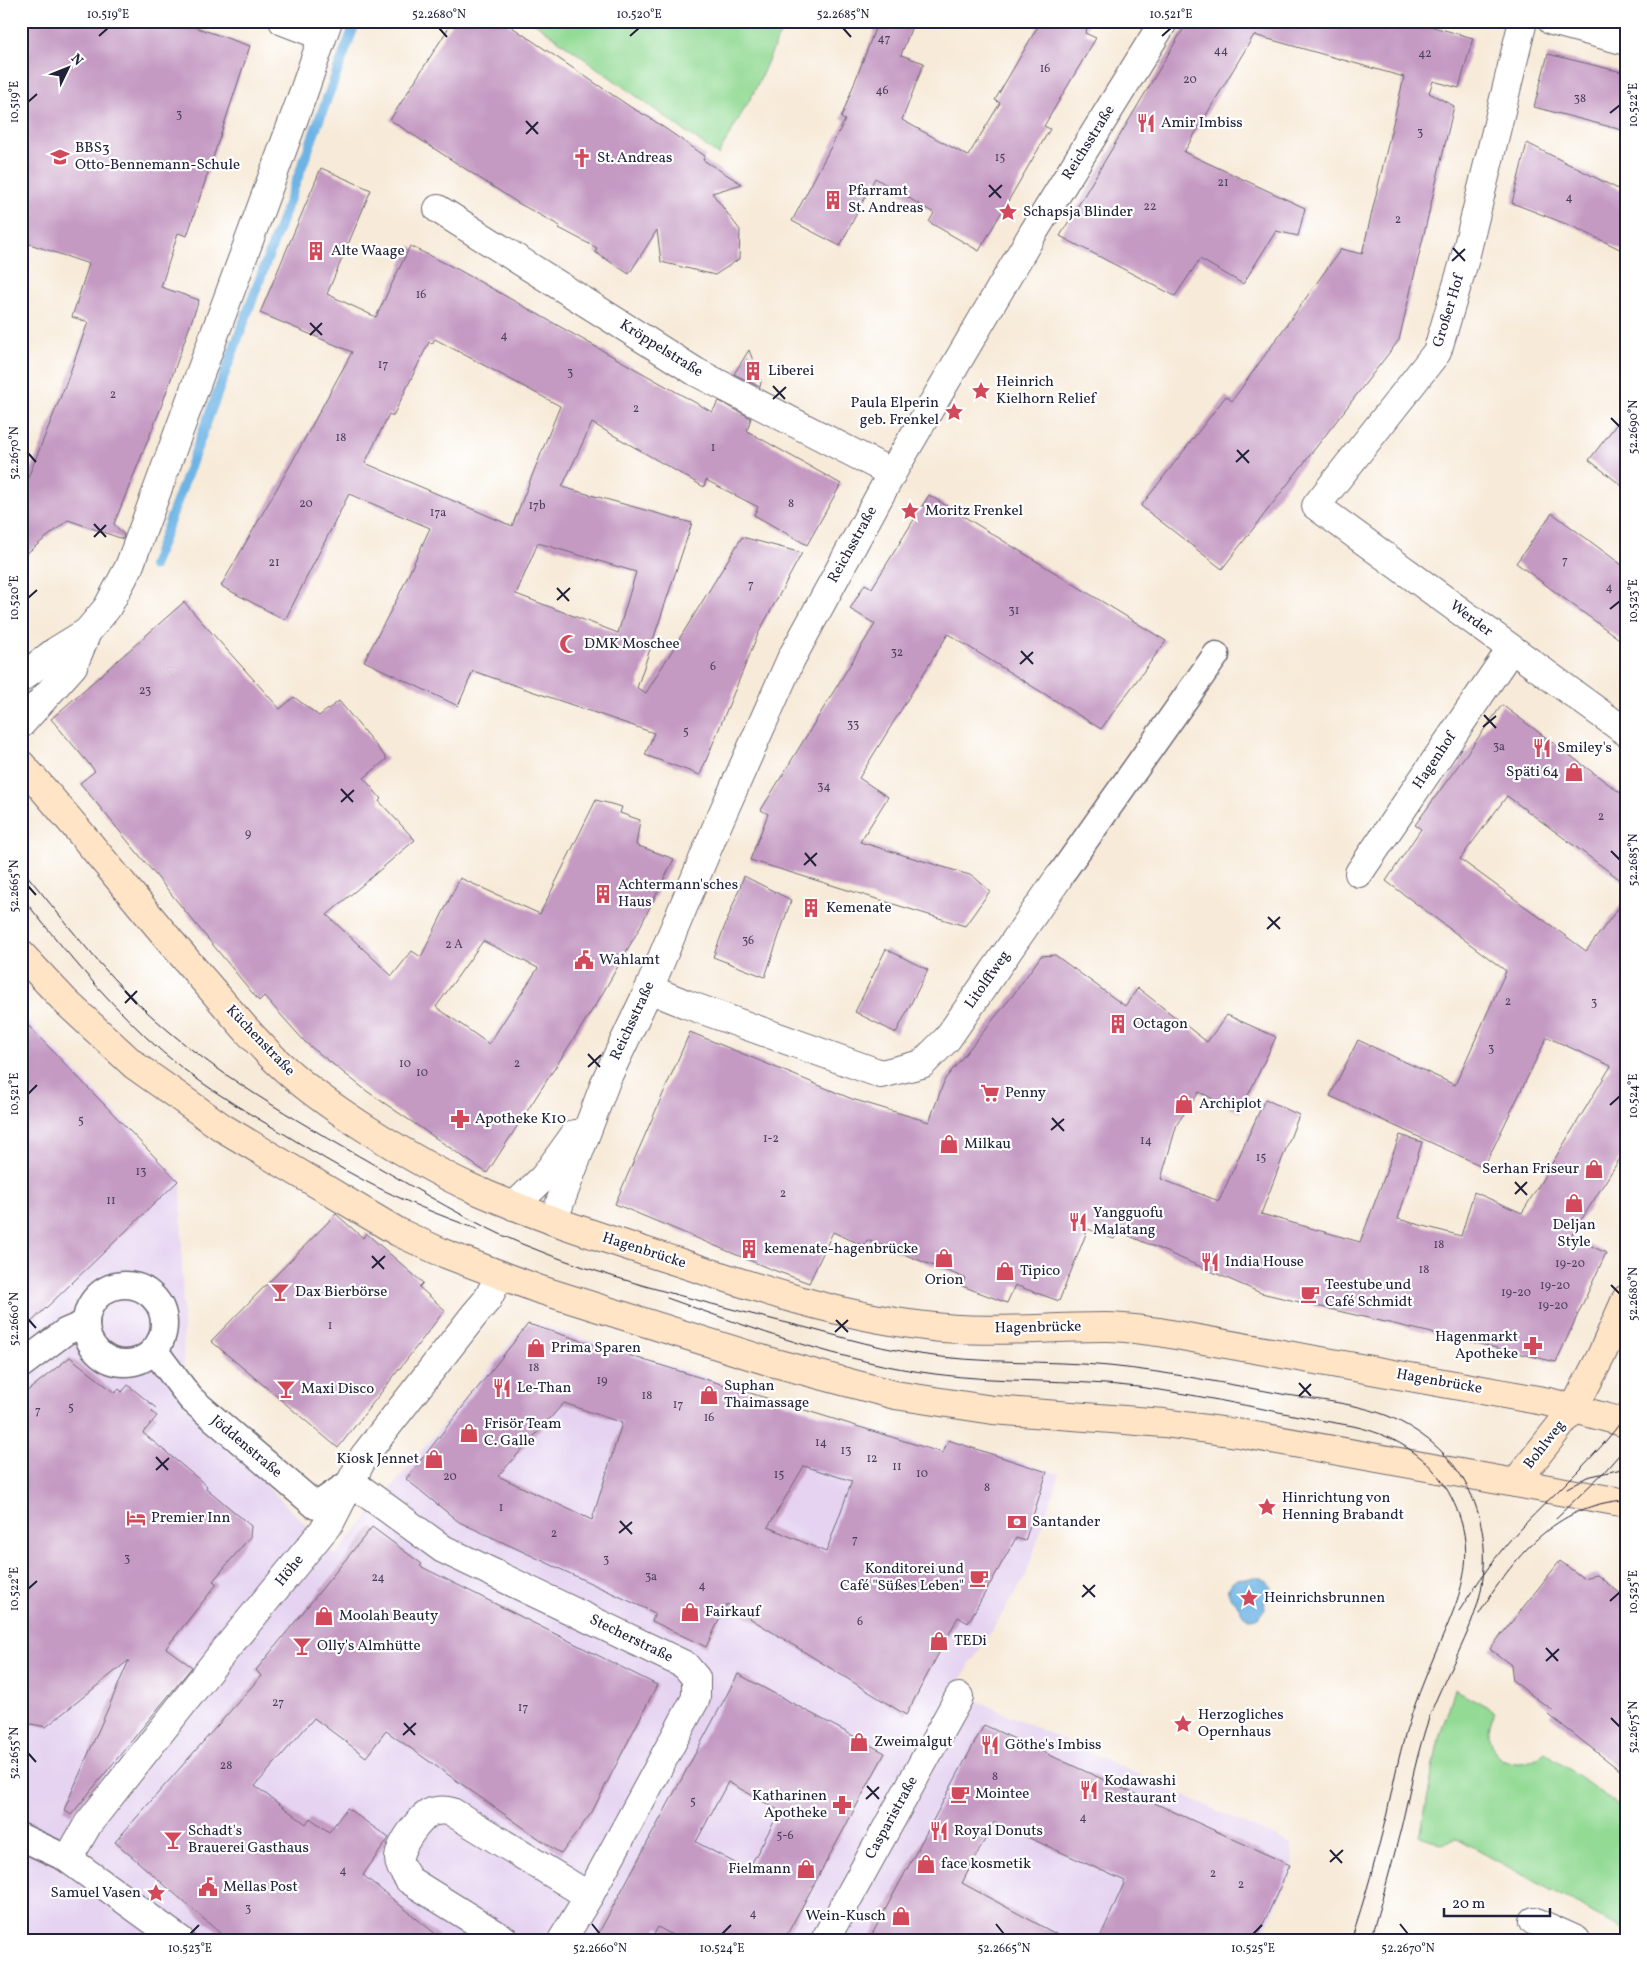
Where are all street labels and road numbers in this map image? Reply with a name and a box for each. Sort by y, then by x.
street label: Reichsstraße [1058,101,1120,185]
street label: Großer Hof [1428,270,1471,350]
street label: Kröppelstraße [615,315,707,383]
street label: Reichsstraße [823,503,883,587]
street label: Werder [1445,596,1497,642]
street label: Hagenhof [1408,727,1463,794]
street label: Litolffweg [960,946,1016,1013]
street label: Reichsstraße [606,978,660,1064]
street label: Küchenstraße [221,1001,299,1081]
street label: Hagenbrücke [599,1228,689,1274]
street label: Hagenbrücke [994,1317,1082,1339]
street label: Hagenbrücke [1394,1364,1484,1400]
street label: Jöddenstraße [206,1411,286,1483]
street label: Bohlweg [1519,1416,1571,1474]
street label: Höhe [271,1551,309,1591]
street label: Stecherstraße [586,1610,676,1668]
street label: Casparistraße [860,1773,924,1863]

